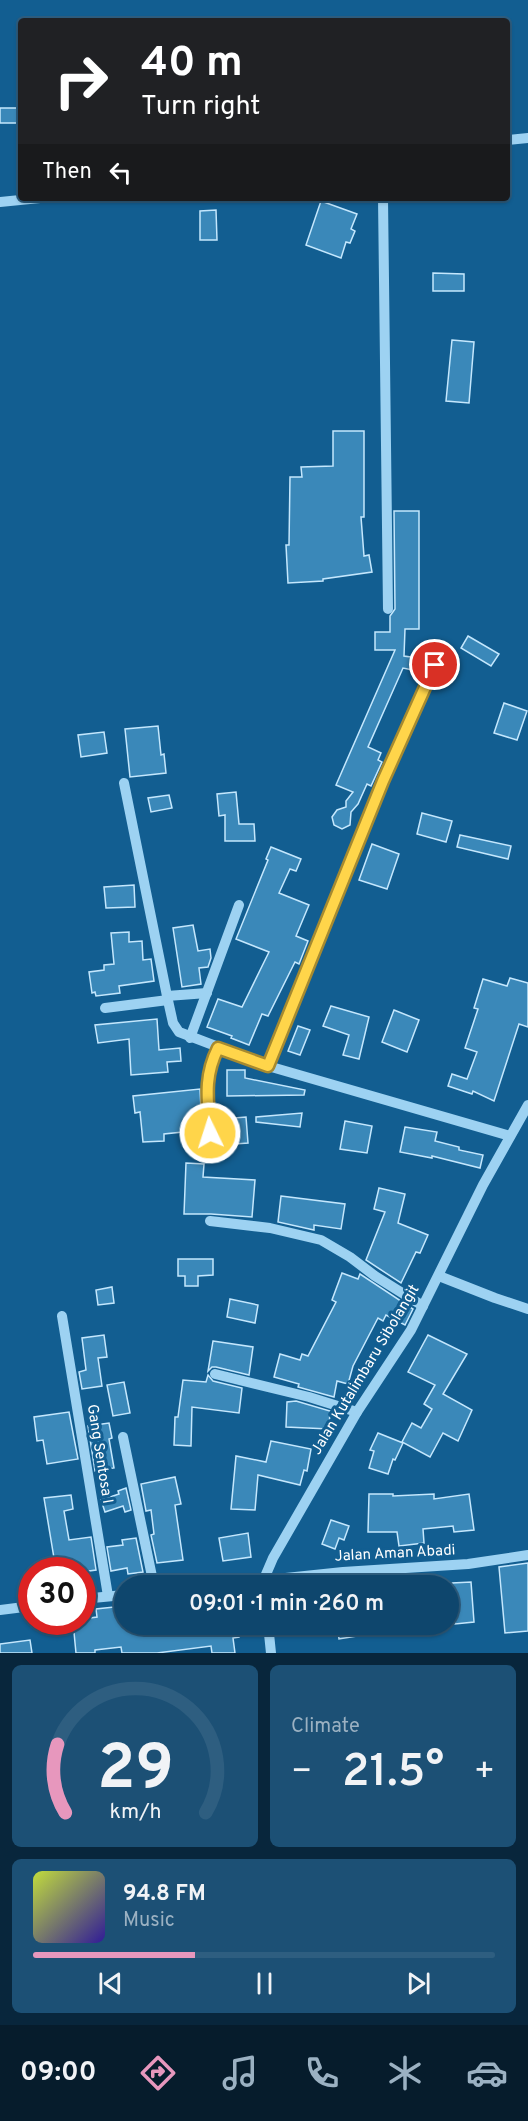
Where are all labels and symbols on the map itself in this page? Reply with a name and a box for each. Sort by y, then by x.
pin [409,639,460,690]
position arrow [178,1101,242,1165]
street label: Jalan Kutalimbaru Sibolangit [308,1282,424,1458]
street label: Gang Sentosa I [82,1403,116,1505]
street label: Jalan Aman Abadi [334,1541,456,1567]
speed limit sign: 30 [18,1557,96,1635]

